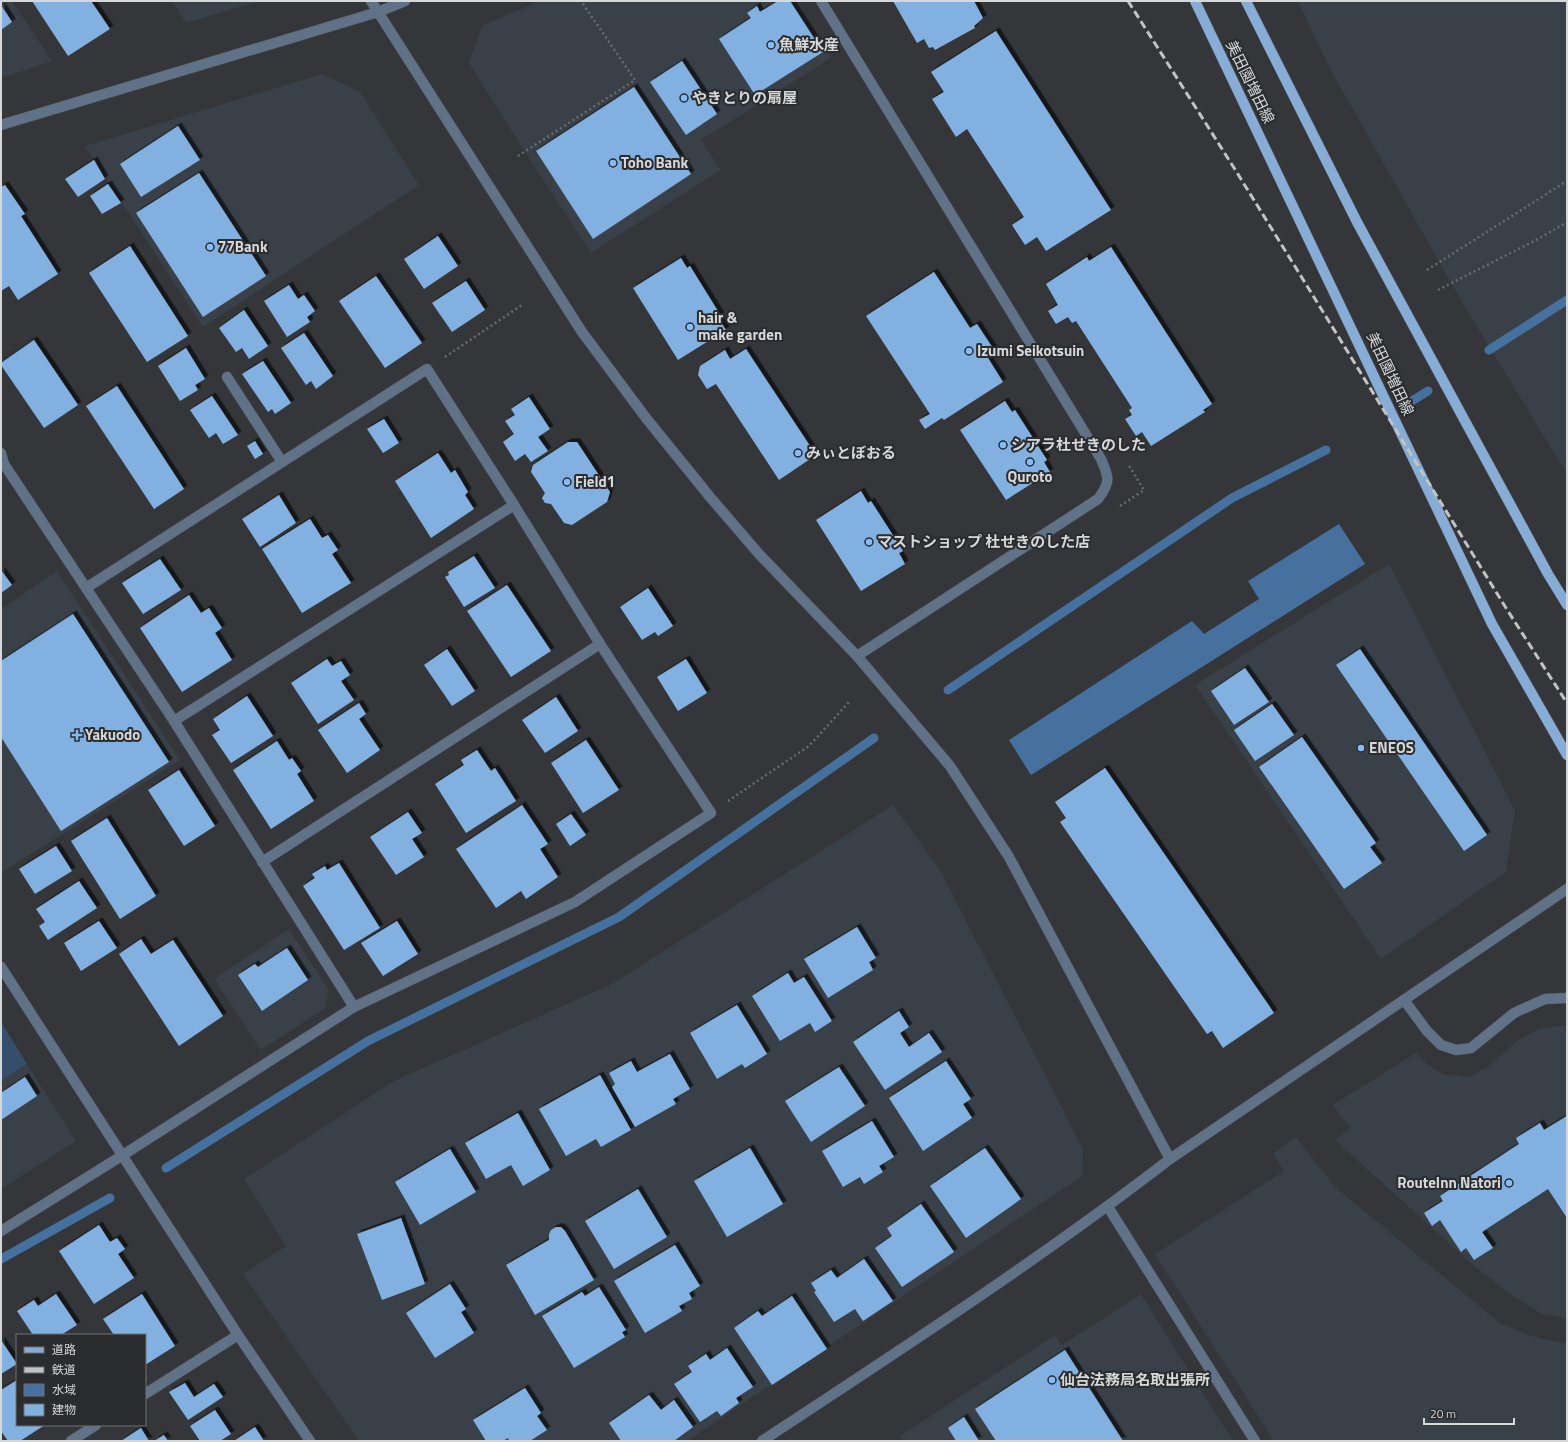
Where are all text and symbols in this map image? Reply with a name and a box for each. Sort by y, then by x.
place label: 魚鮮水産 [779,33,839,56]
street label: 美田園増田線 [1220,36,1281,127]
marker: 魚鮮水産 [766,40,776,50]
place label: やきとりの扇屋 [692,86,797,109]
marker: やきとりの扇屋 [679,93,689,103]
place label: Toho Bank [621,151,689,174]
marker: Toho Bank [608,158,618,168]
place label: 77Bank [218,235,268,258]
marker: 77Bank [205,242,215,252]
place label: hair & make garden [698,306,782,346]
marker: hair & make garden [685,322,695,332]
street label: 美田園増田線 [1361,328,1420,419]
place label: Izumi Seikotsuin [977,339,1084,362]
marker: Izumi Seikotsuin [964,346,974,356]
place label: シアラ杜せきのした [1011,433,1146,456]
marker: シアラ杜せきのした [998,440,1008,450]
place label: みぃとぼおる [806,441,896,464]
marker: みぃとぼおる [793,448,803,458]
marker: Quroto [1025,457,1035,467]
place label: Quroto [1007,465,1053,488]
place label: Field1 [575,470,615,493]
marker: Field1 [562,477,572,487]
place label: マストショップ 杜せきのした店 [877,530,1090,553]
marker: マストショップ 杜せきのした店 [864,537,874,547]
place label: Yakuodo [85,723,140,746]
marker: Yakuodo [72,730,82,740]
place label: ENEOS [1369,736,1414,759]
marker: ENEOS [1356,743,1366,753]
place label: RouteInn Natori [1397,1171,1501,1194]
marker: RouteInn Natori [1504,1178,1514,1188]
legend [16,1334,146,1426]
text: 道路 [52,1340,76,1359]
text: 鉄道 [52,1360,76,1379]
place label: 仙台法務局名取出張所 [1060,1368,1210,1391]
marker: 仙台法務局名取出張所 [1047,1375,1057,1385]
text: 水域 [52,1380,76,1399]
text: 建物 [52,1400,76,1419]
scale bar [1424,1400,1514,1426]
text: 20 m [1430,1404,1456,1423]

